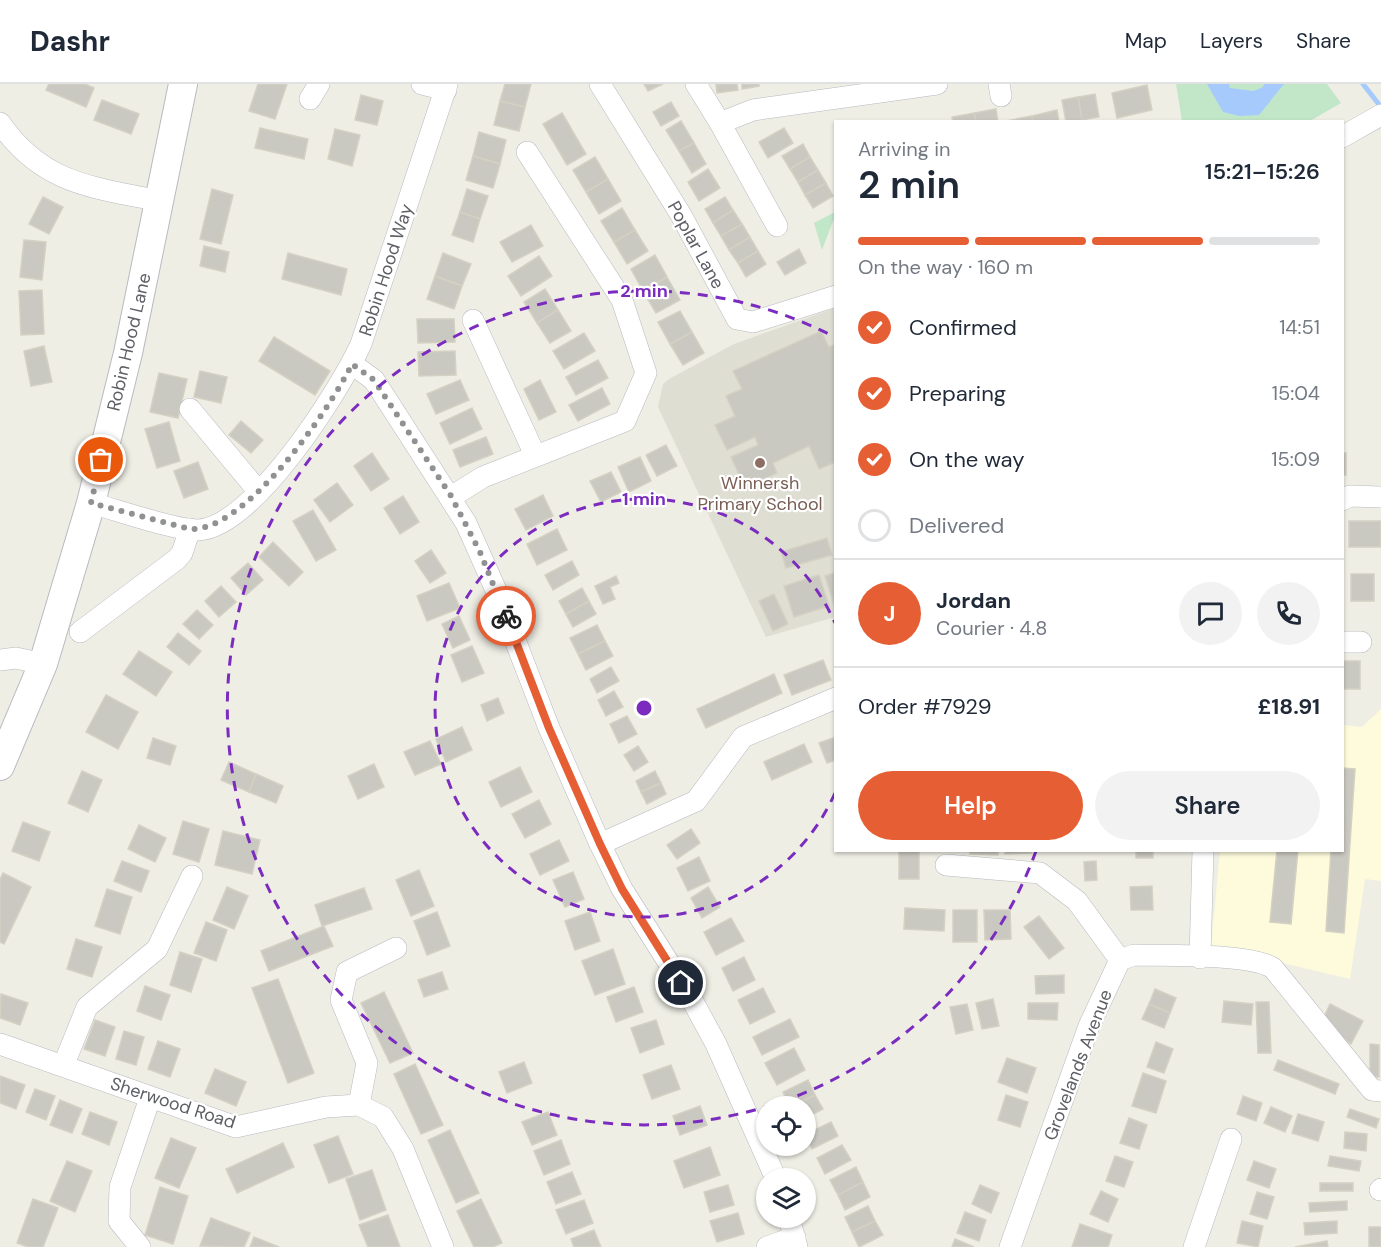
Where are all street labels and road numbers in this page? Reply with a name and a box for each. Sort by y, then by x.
street label: Poplar Lane [662,197,730,293]
street label: Robin Hood Way [353,201,419,339]
street label: Robin Hood Lane [101,271,157,413]
street label: Grovelands Avenue [1038,986,1118,1144]
street label: Sherwood Road [107,1071,239,1135]

